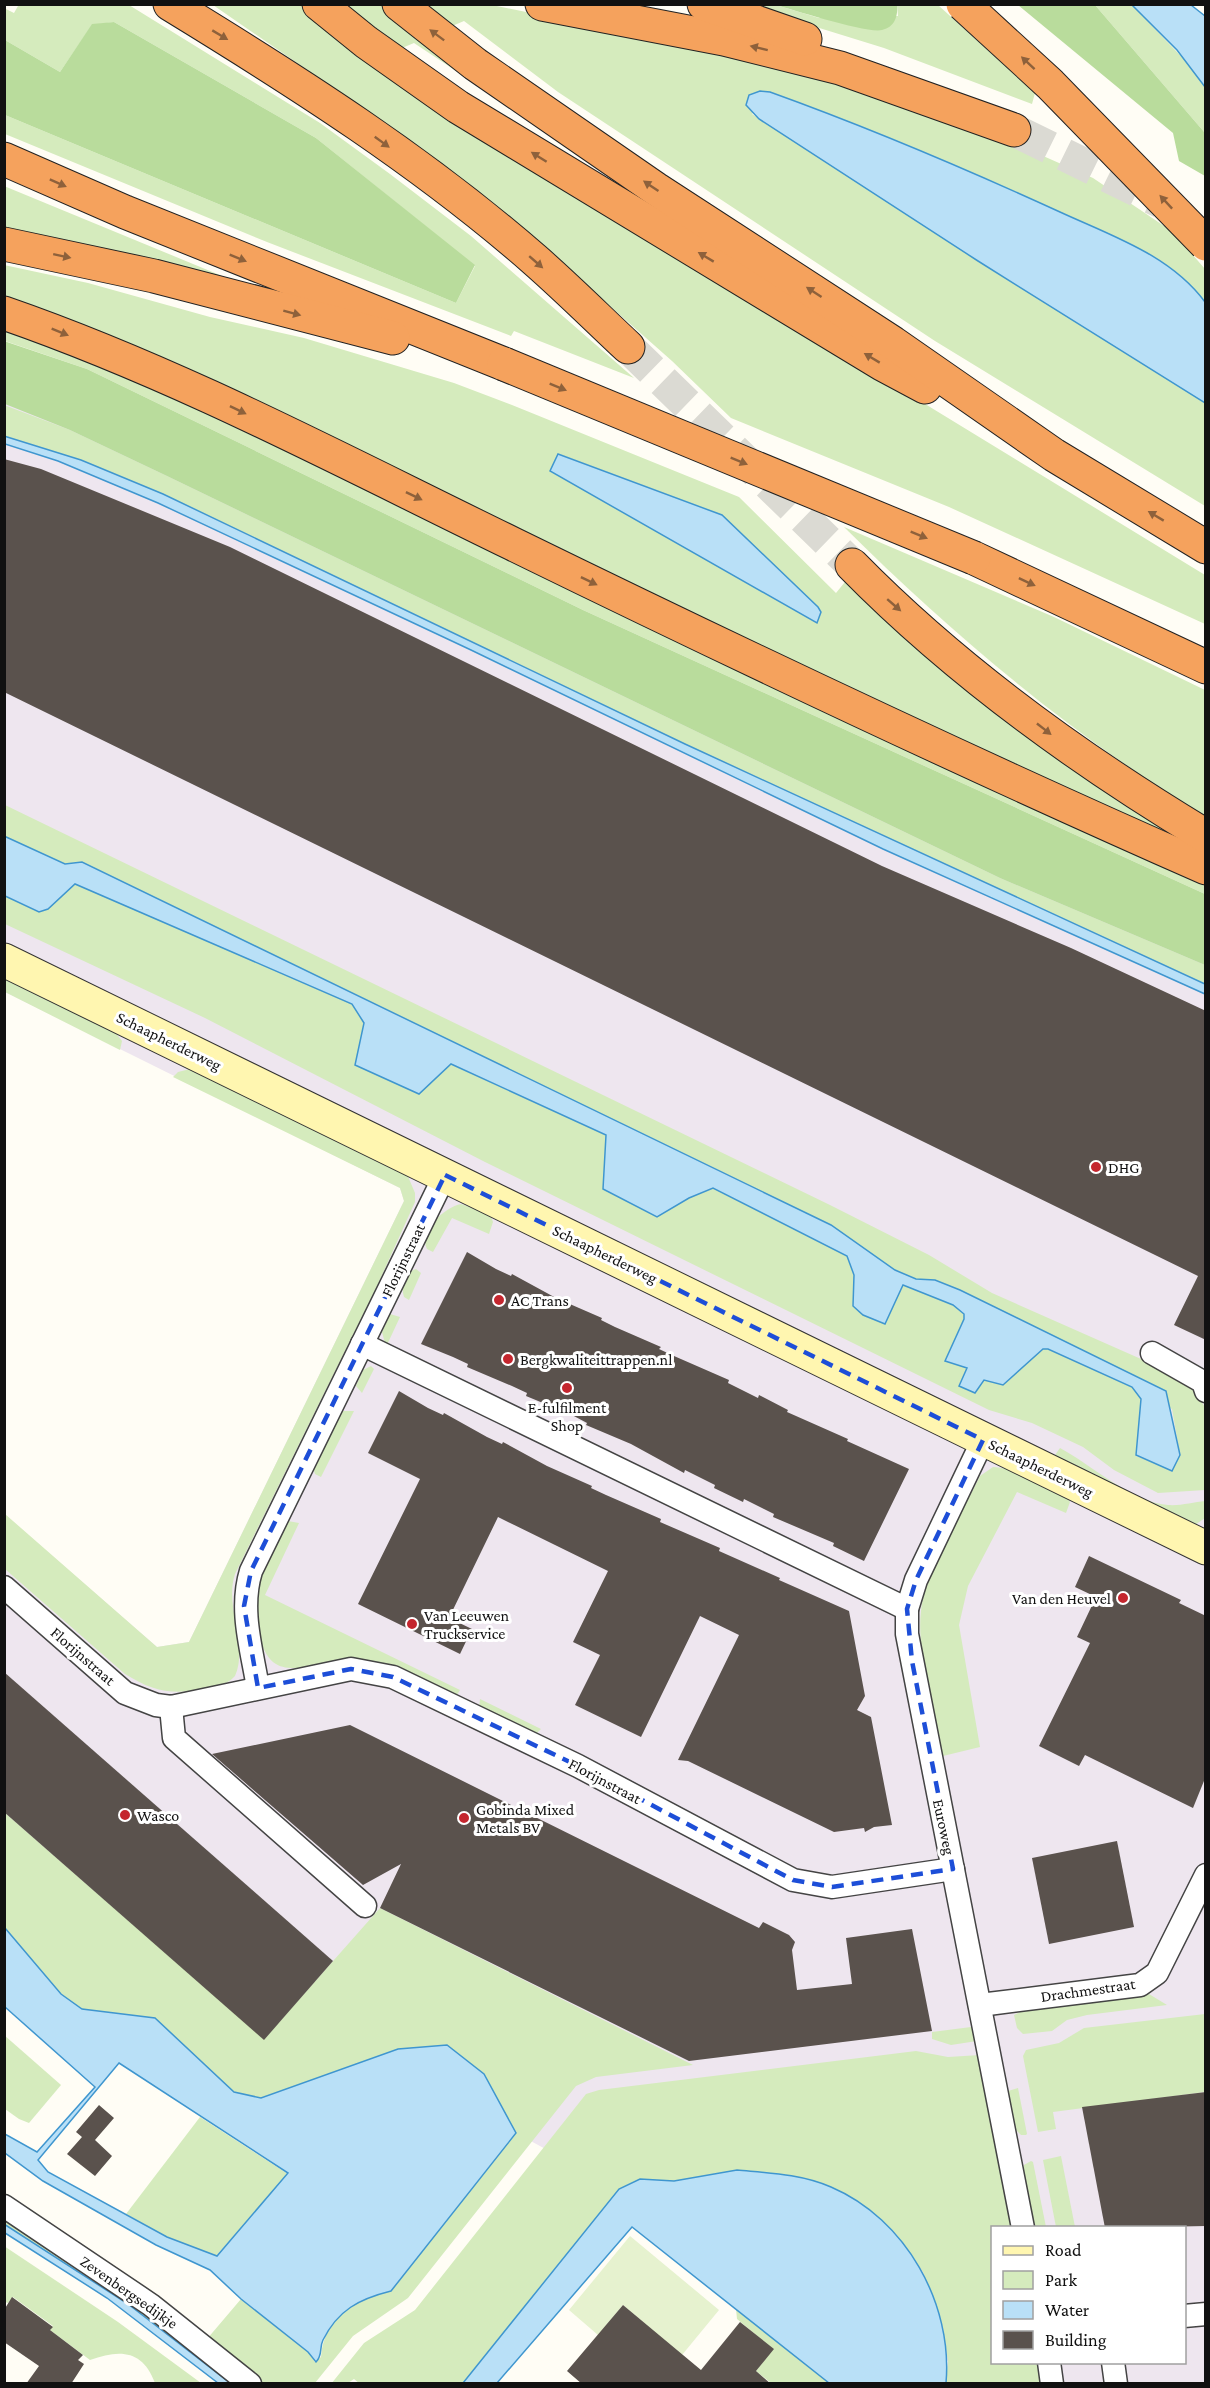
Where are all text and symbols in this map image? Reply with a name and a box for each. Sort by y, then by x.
one-way arrow [212,29,228,40]
one-way arrow [429,29,444,41]
one-way arrow [750,42,768,52]
one-way arrow [1022,57,1036,71]
one-way arrow [374,136,390,148]
one-way arrow [531,151,547,162]
one-way arrow [49,178,67,188]
one-way arrow [643,181,659,192]
one-way arrow [1159,194,1173,209]
one-way arrow [698,251,714,262]
one-way arrow [52,252,71,262]
one-way arrow [229,253,247,263]
one-way arrow [528,255,543,268]
one-way arrow [806,287,823,298]
one-way arrow [283,308,301,318]
one-way arrow [51,327,69,337]
one-way arrow [864,353,880,364]
one-way arrow [550,382,568,392]
one-way arrow [230,406,247,415]
one-way arrow [730,456,748,466]
one-way arrow [405,491,422,500]
one-way arrow [1147,511,1164,522]
one-way arrow [910,531,928,540]
one-way arrow [580,577,597,586]
one-way arrow [1019,578,1036,587]
one-way arrow [886,598,901,611]
one-way arrow [1036,723,1052,736]
street label: Schaapherderweg [113,1008,224,1075]
place label: DHG [1108,1159,1139,1176]
marker: DHG [1089,1160,1103,1174]
street label: Florijnstraat [378,1220,429,1300]
street label: Schaapherderweg [549,1221,660,1288]
place label: AC Trans [511,1292,569,1309]
marker: AC Trans [492,1293,506,1307]
place label: Bergkwaliteittrappen.nl [520,1351,672,1369]
marker: Bergkwaliteittrappen.nl [501,1352,515,1366]
marker: E-fulfilment Shop [560,1381,574,1395]
place label: E-fulfilment Shop [528,1399,607,1435]
street label: Schaapherderweg [985,1435,1096,1502]
place label: Van den Heuvel [1012,1590,1111,1607]
marker: Van den Heuvel [1116,1591,1130,1605]
place label: Van Leeuwen Truckservice [424,1607,510,1642]
marker: Van Leeuwen Truckservice [405,1617,419,1631]
street label: Florijnstraat [47,1623,119,1690]
street label: Florijnstraat [565,1755,645,1808]
street label: Euroweg [929,1798,958,1857]
place label: Gobinda Mixed Metals BV [476,1801,575,1836]
place label: Wasco [137,1807,179,1824]
marker: Wasco [118,1808,132,1822]
marker: Gobinda Mixed Metals BV [457,1811,471,1825]
street label: Drachmestraat [1040,1975,1137,2005]
legend [991,2226,1186,2364]
text: Road [1045,2240,1082,2260]
street label: Zevenbergsedijkje [76,2252,181,2333]
text: Park [1045,2270,1077,2290]
text: Water [1045,2300,1090,2320]
text: Building [1045,2330,1107,2350]

